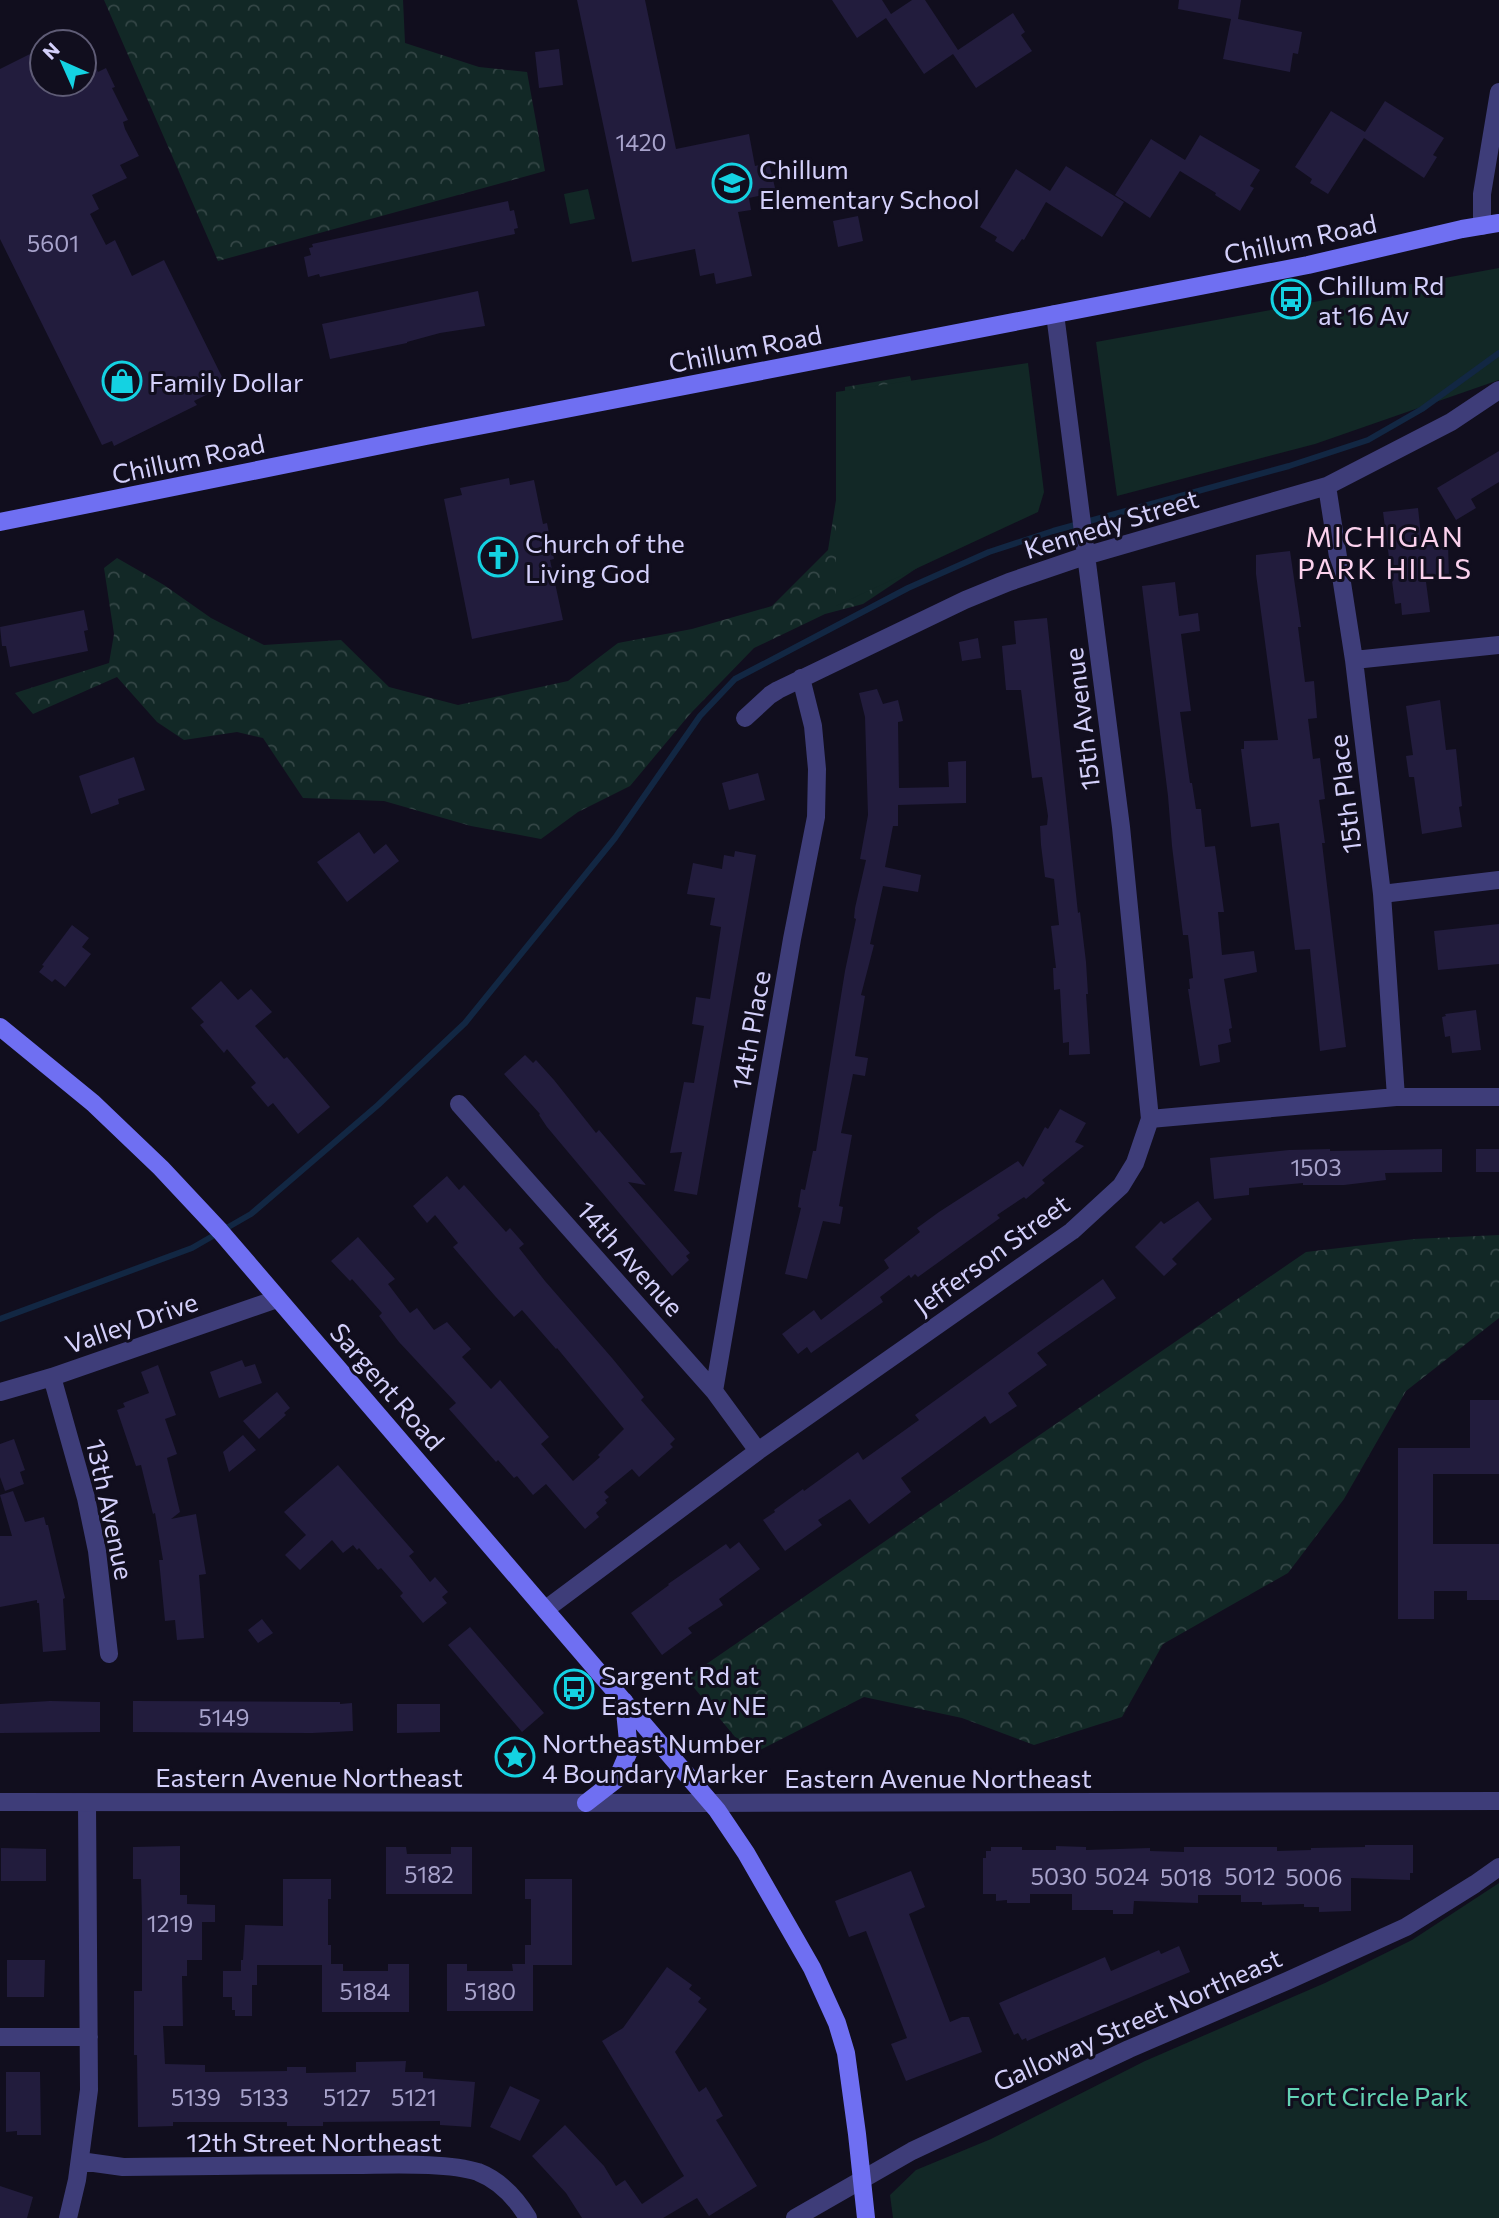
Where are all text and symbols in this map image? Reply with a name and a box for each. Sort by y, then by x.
north arrow [28,28,98,98]
text: N [37,37,64,64]
house number: 1420 [616,128,667,156]
place label: Chillum Elementary School [759,153,980,214]
school or university icon: Chillum Elementary School [711,162,753,204]
street label: Chillum Road [1221,207,1379,269]
house number: 5601 [27,229,79,257]
place label: Chillum Rd at 16 Av [1318,269,1444,330]
bus stop icon: Chillum Rd at 16 Av [1270,278,1312,320]
street label: Chillum Road [666,318,824,378]
shop icon: Family Dollar [101,360,143,402]
place label: Family Dollar [149,366,303,397]
street label: Chillum Road [109,427,267,489]
street label: Kennedy Street [1020,482,1202,564]
district label: MICHIGAN PARK HILLS [1297,519,1473,585]
place label: Church of the Living God [525,527,685,588]
church icon: Church of the Living God [477,536,519,578]
street label: 15th Avenue [1057,646,1105,792]
street label: 15th Place [1321,733,1367,855]
street label: 14th Place [724,968,776,1092]
house number: 1503 [1290,1153,1342,1181]
street label: Jefferson Street [907,1187,1075,1321]
street label: 14th Avenue [571,1194,691,1322]
street label: Valley Drive [61,1285,201,1359]
street label: Sargent Road [324,1316,452,1456]
street label: 13th Avenue [81,1436,141,1582]
place label: Sargent Rd at Eastern Av NE [601,1659,767,1720]
bus stop icon: Sargent Rd at Eastern Av NE [553,1668,595,1710]
house number: 5149 [199,1703,249,1731]
place label: Northeast Number 4 Boundary Marker [542,1727,768,1788]
place icon: Northeast Number 4 Boundary Marker [494,1736,536,1778]
street label: Eastern Avenue Northeast [155,1761,463,1792]
street label: Eastern Avenue Northeast [784,1762,1092,1793]
house number: 5182 [404,1860,454,1888]
house number: 5030 [1031,1862,1087,1890]
house number: 5024 [1095,1862,1149,1890]
house number: 5012 [1225,1862,1275,1890]
house number: 5018 [1160,1863,1212,1891]
house number: 5006 [1285,1863,1343,1891]
house number: 1219 [147,1909,193,1937]
street label: Galloway Street Northeast [988,1941,1286,2097]
house number: 5184 [340,1977,391,2005]
house number: 5180 [464,1977,516,2005]
park label: Fort Circle Park [1286,2080,1468,2111]
house number: 5139 [171,2083,221,2111]
house number: 5133 [239,2083,289,2111]
house number: 5127 [323,2083,371,2111]
house number: 5121 [391,2083,437,2111]
street label: 12th Street Northeast [186,2126,442,2157]

